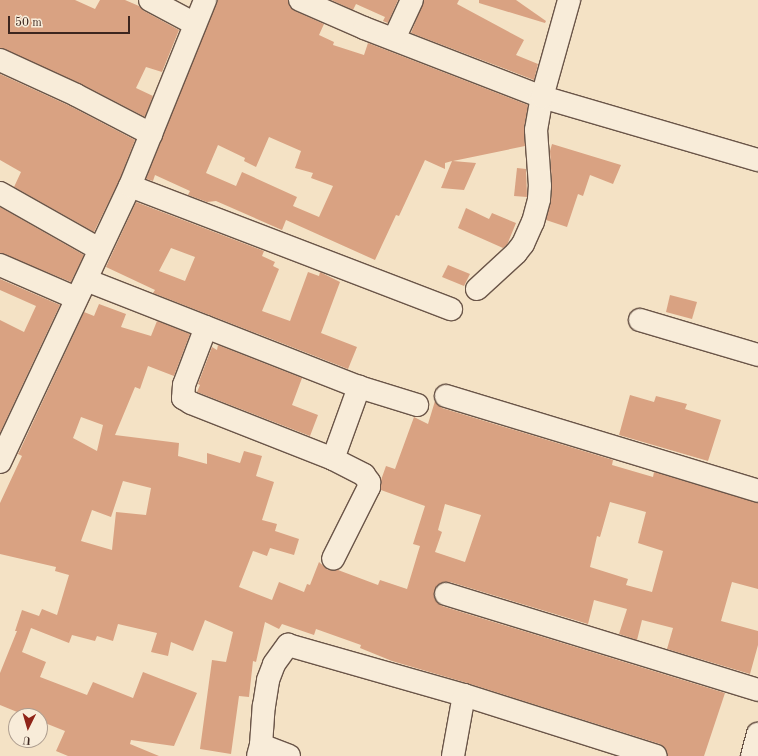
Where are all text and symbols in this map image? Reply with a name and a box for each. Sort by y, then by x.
scale bar [10,8,132,34]
text: 50 m [15,17,42,29]
north arrow [8,708,48,748]
text: U [22,734,32,745]

